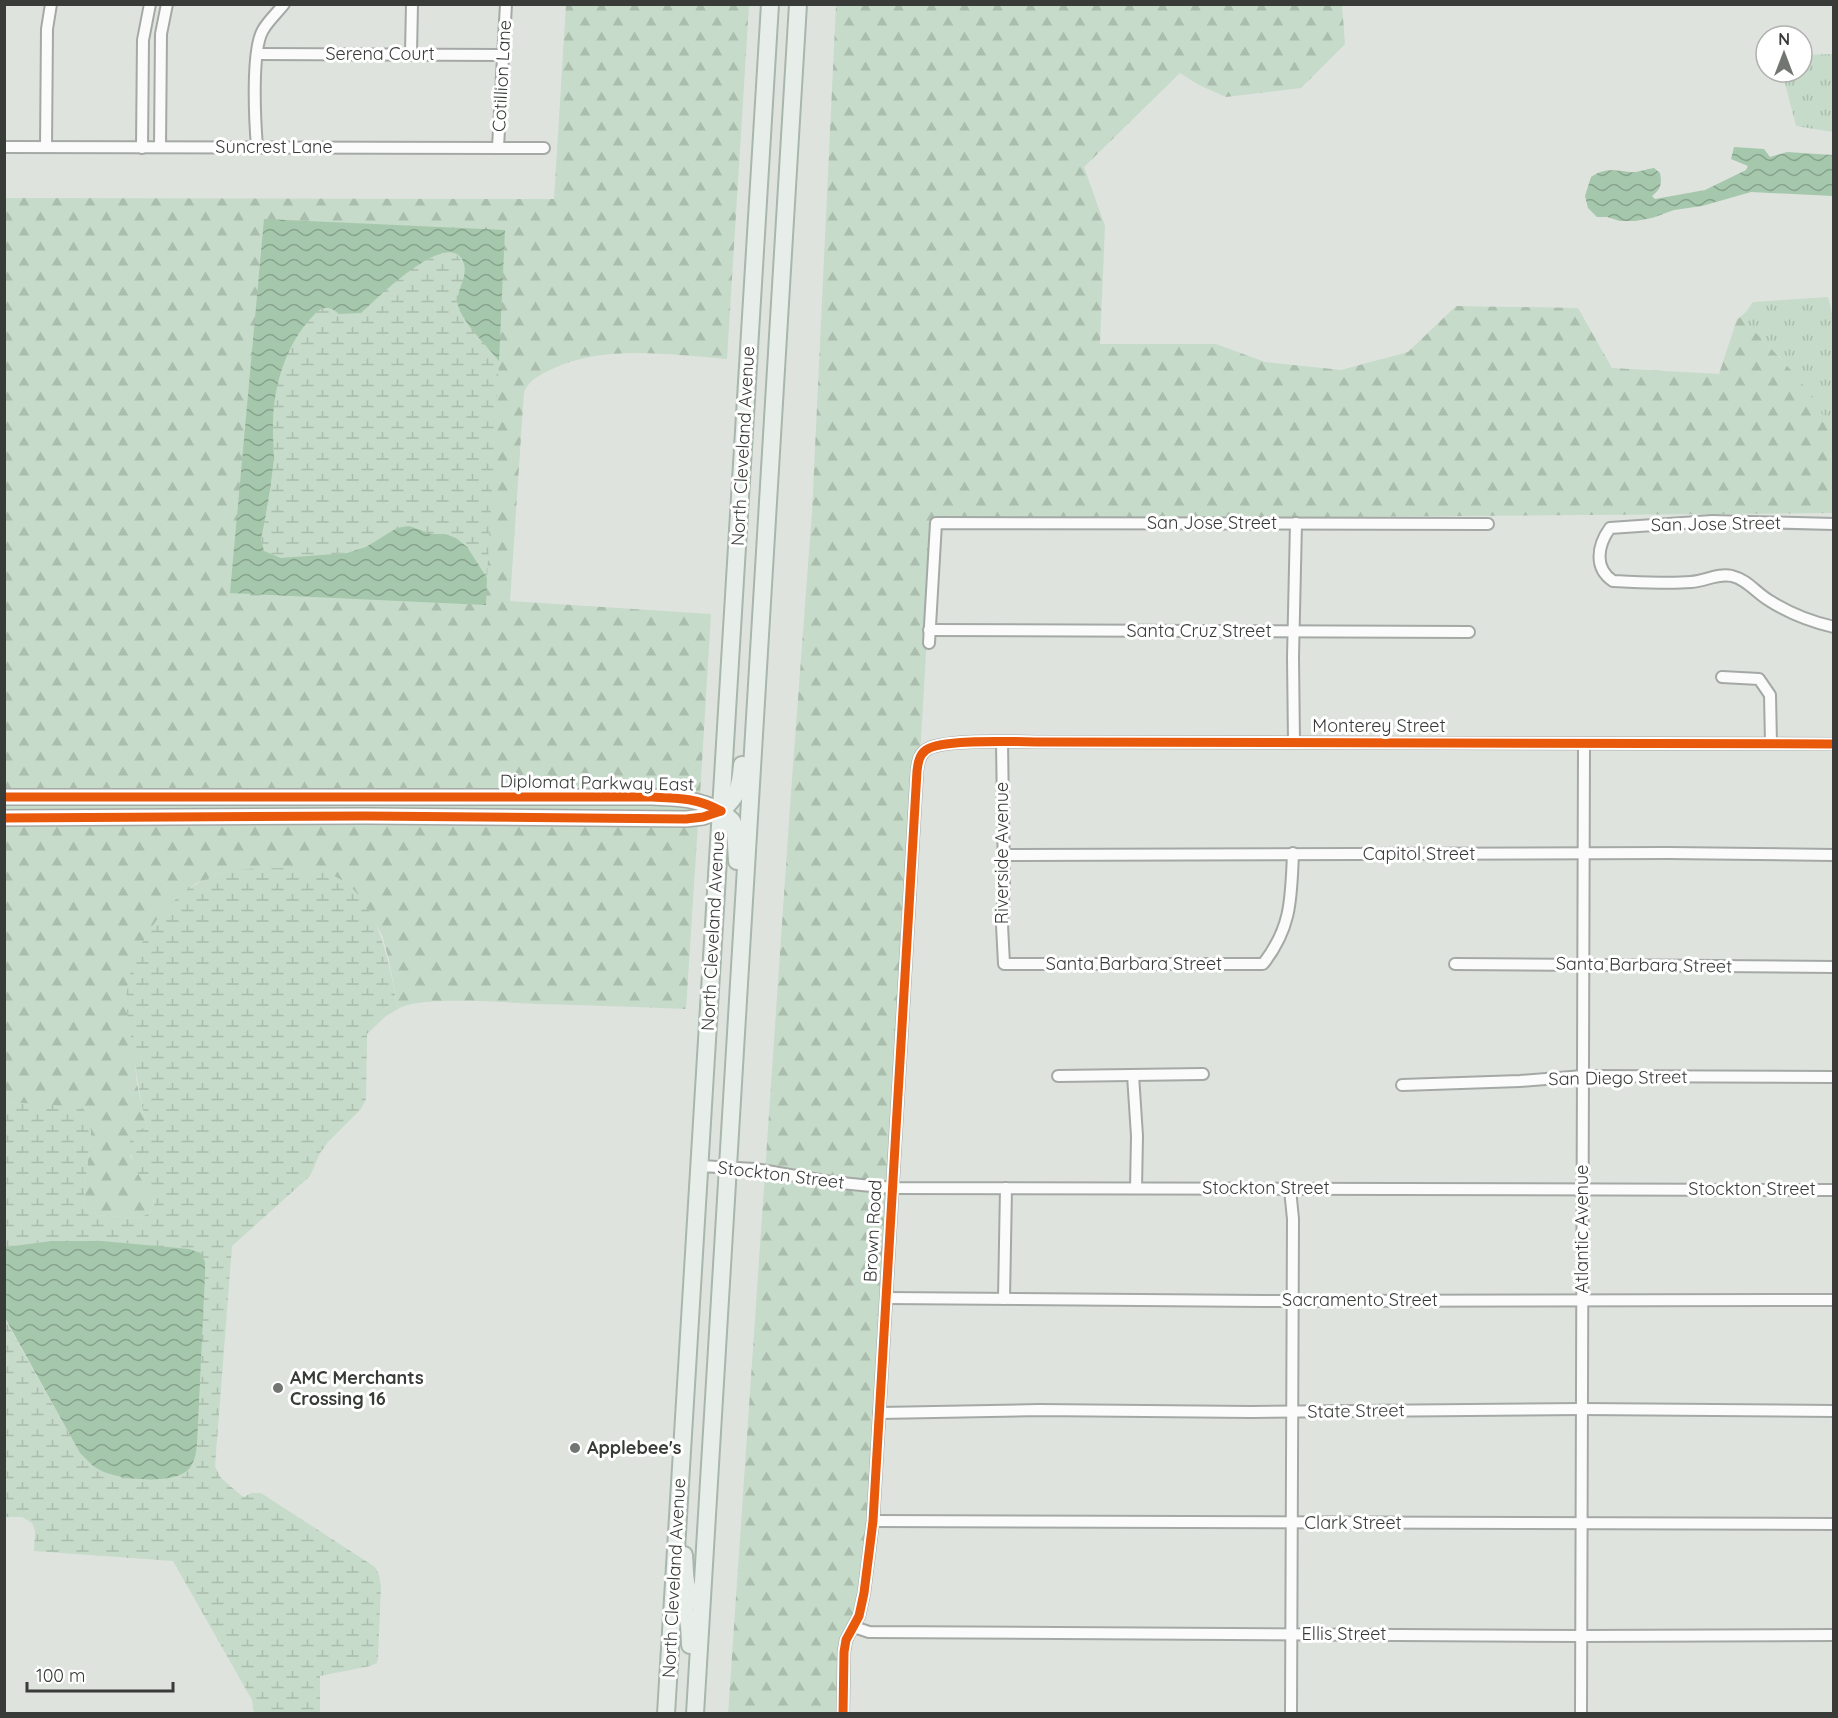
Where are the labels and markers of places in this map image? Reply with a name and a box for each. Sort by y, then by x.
place label: AMC Merchants Crossing 16 [290,1366,424,1410]
marker: AMC Merchants Crossing 16 [271,1381,285,1395]
place label: Applebee's [587,1436,682,1459]
marker: Applebee's [568,1441,582,1455]

